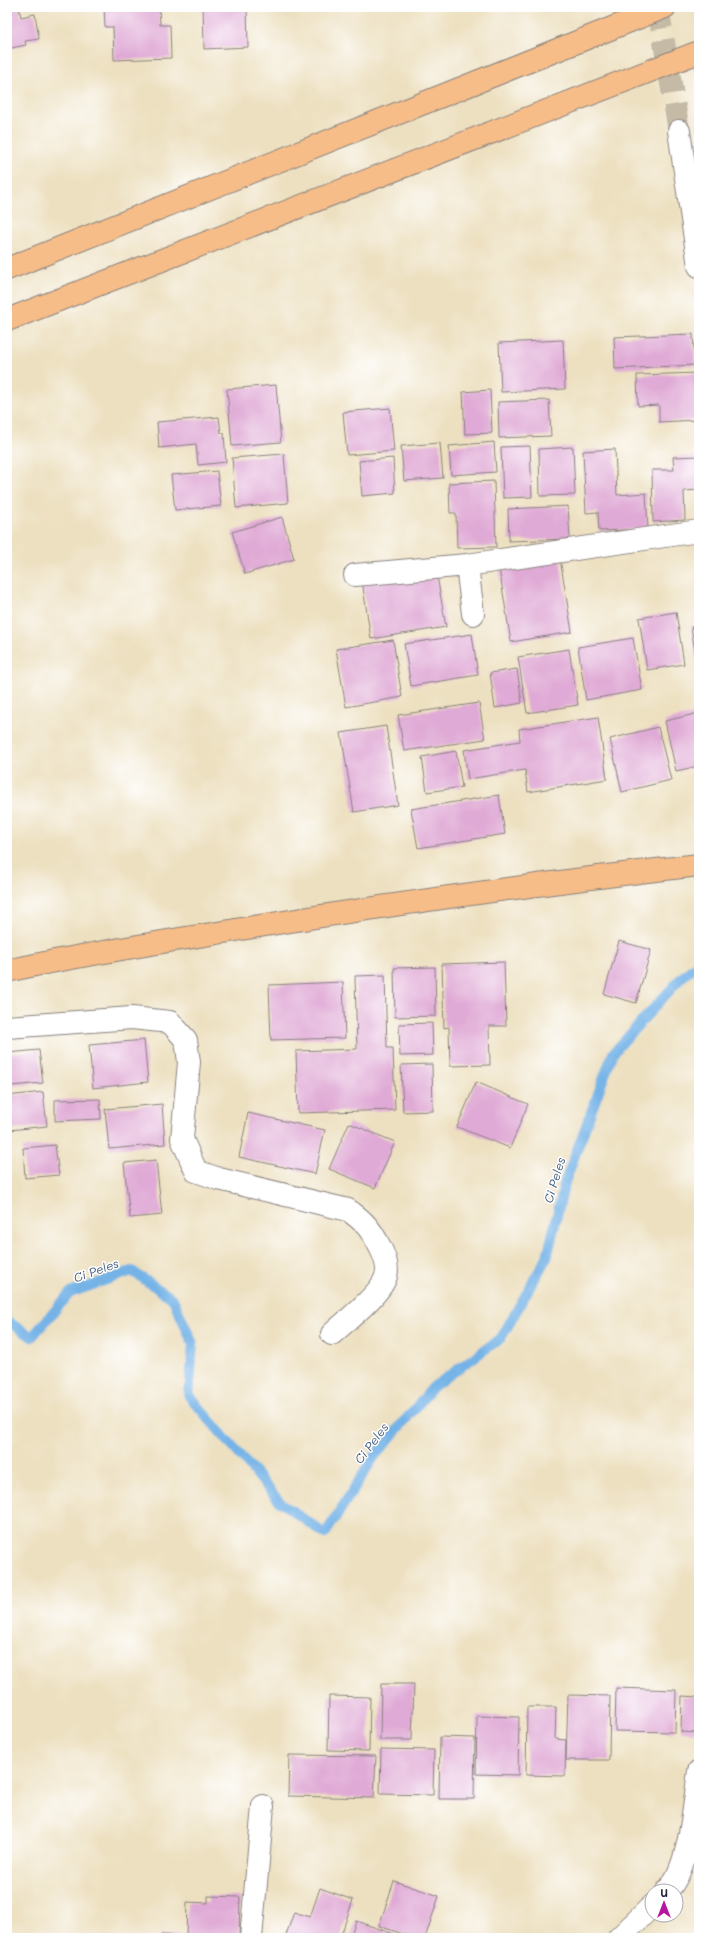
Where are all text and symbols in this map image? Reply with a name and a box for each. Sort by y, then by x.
water label: Ci Peles [539,1155,569,1205]
water label: Ci Peles [71,1254,121,1286]
water label: Ci Peles [350,1419,392,1467]
north arrow [644,1883,684,1923]
text: U [660,1885,668,1900]

